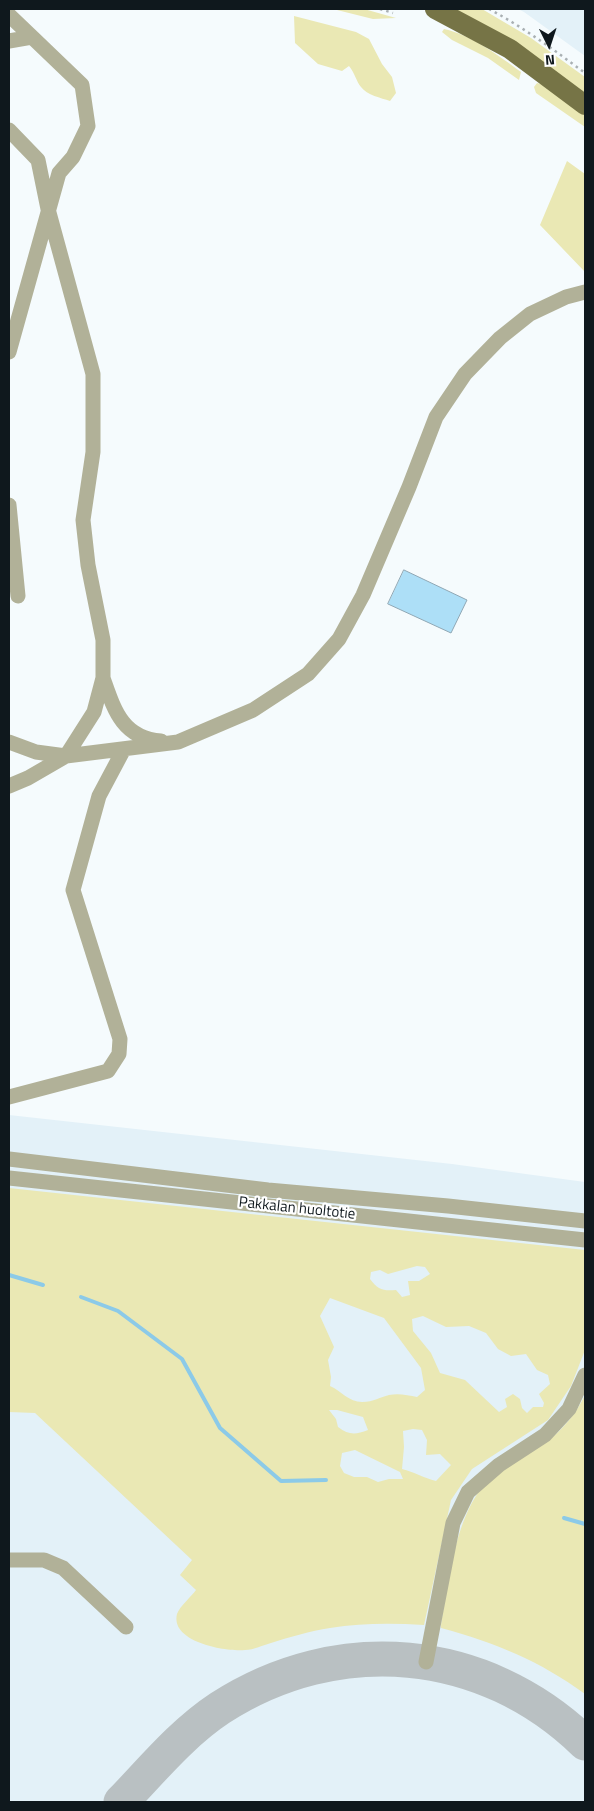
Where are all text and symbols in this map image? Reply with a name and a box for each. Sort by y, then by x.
north arrow [524,20,574,70]
text: N [545,50,556,71]
street label: Pakkalan huoltotie [238,1194,356,1224]

